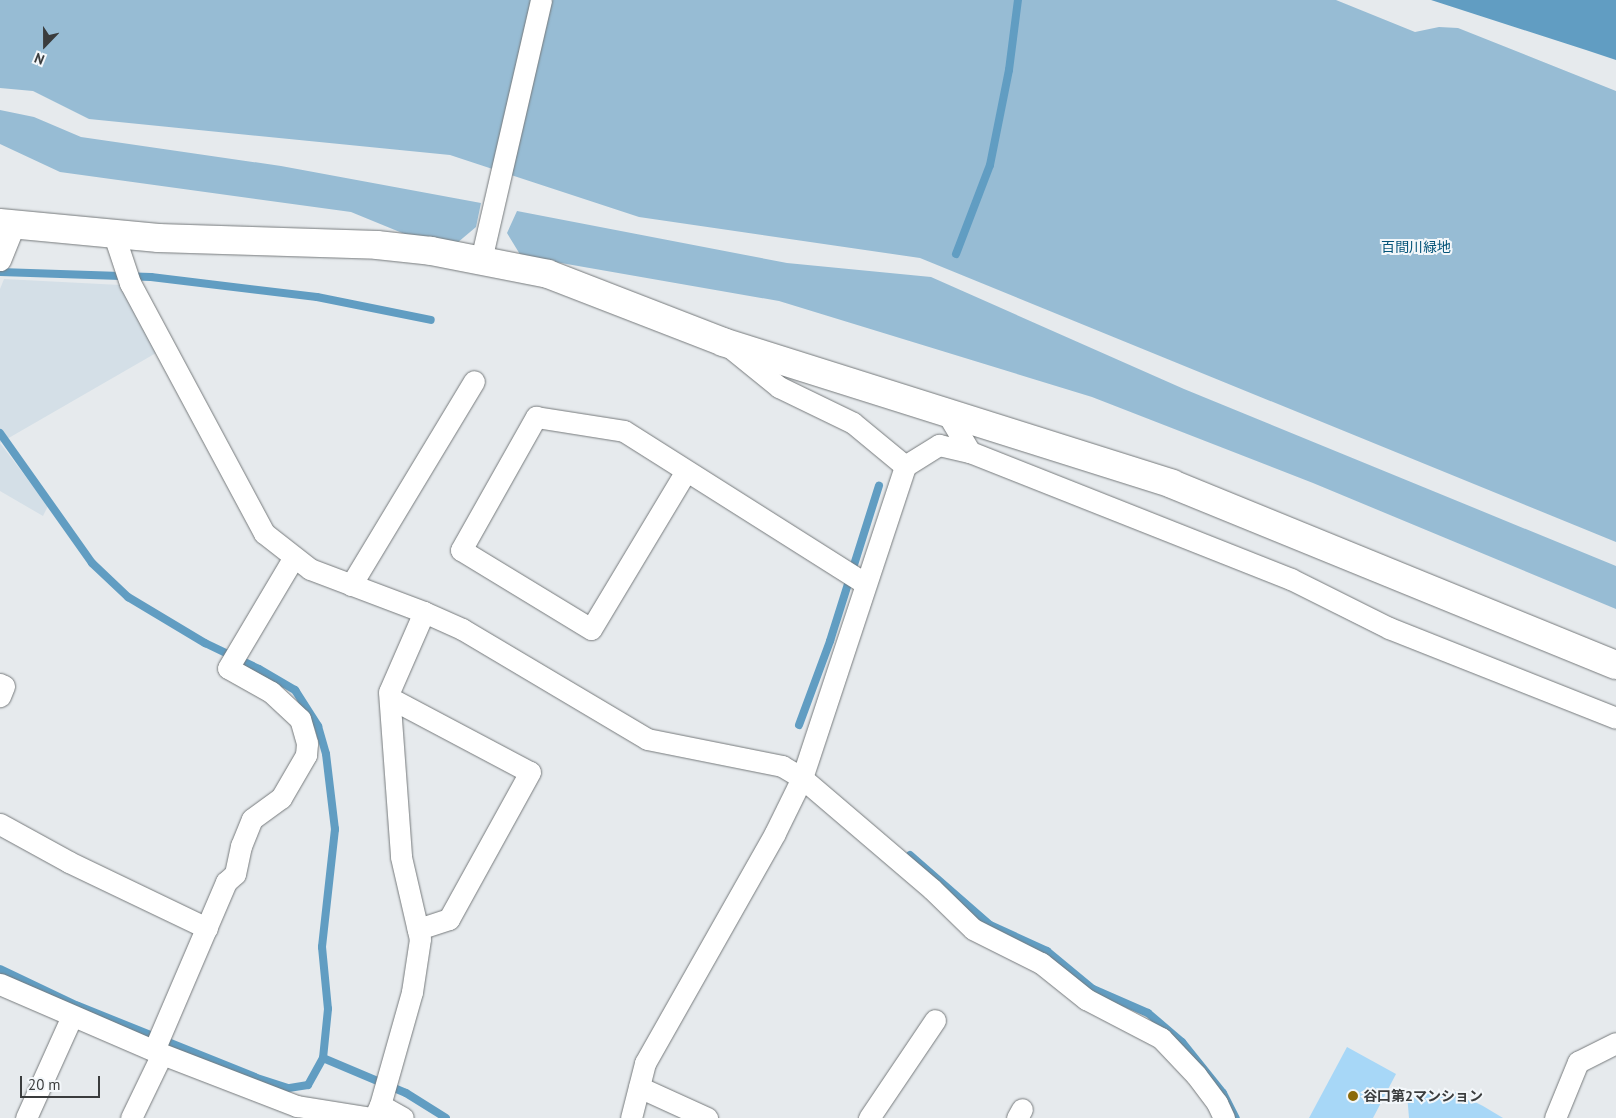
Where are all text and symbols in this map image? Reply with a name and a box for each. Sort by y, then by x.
north arrow [20,20,70,70]
text: N [32,49,47,69]
park label: 百間川緑地 [1381,239,1451,255]
scale bar [22,1066,102,1098]
text: 20 m [28,1075,61,1094]
place label: 谷口第2マンション [1363,1088,1483,1104]
marker: 谷口第2マンション [1347,1090,1359,1102]

